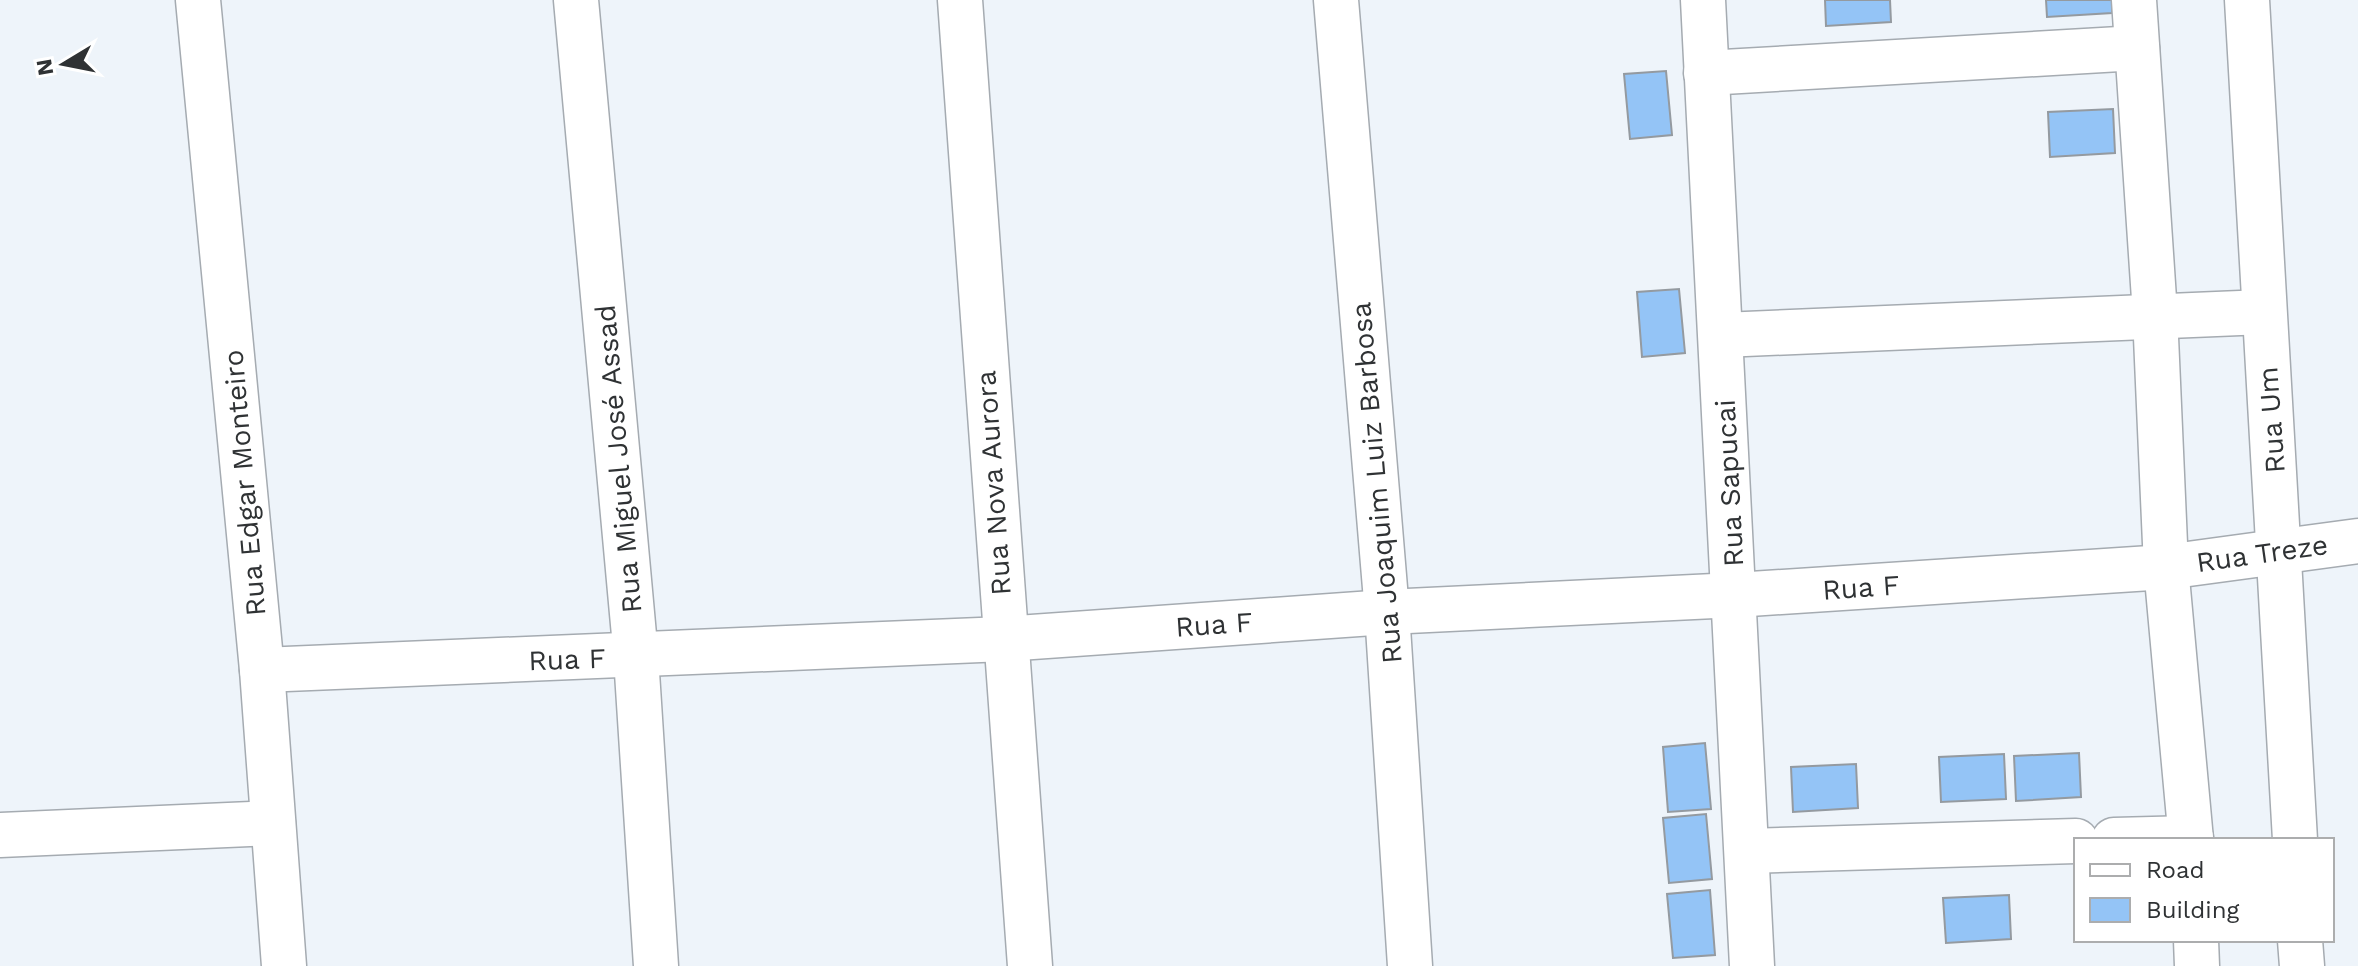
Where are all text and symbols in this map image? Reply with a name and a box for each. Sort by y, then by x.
north arrow [24,24,104,104]
text: N [31,57,59,78]
street label: Rua Joaquim Luiz Barbosa [1344,301,1409,665]
street label: Rua Miguel José Assad [589,303,648,615]
street label: Rua Edgar Monteiro [216,349,273,617]
street label: Rua Um [2251,366,2292,474]
street label: Rua Nova Aurora [969,369,1018,597]
street label: Rua Sapucai [1709,398,1750,568]
street label: Rua Treze [2194,528,2330,579]
street label: Rua F [1821,568,1901,607]
street label: Rua F [1174,605,1254,644]
street label: Rua F [528,642,606,677]
legend [2074,838,2334,942]
text: Road [2146,856,2205,884]
text: Building [2146,896,2239,924]

